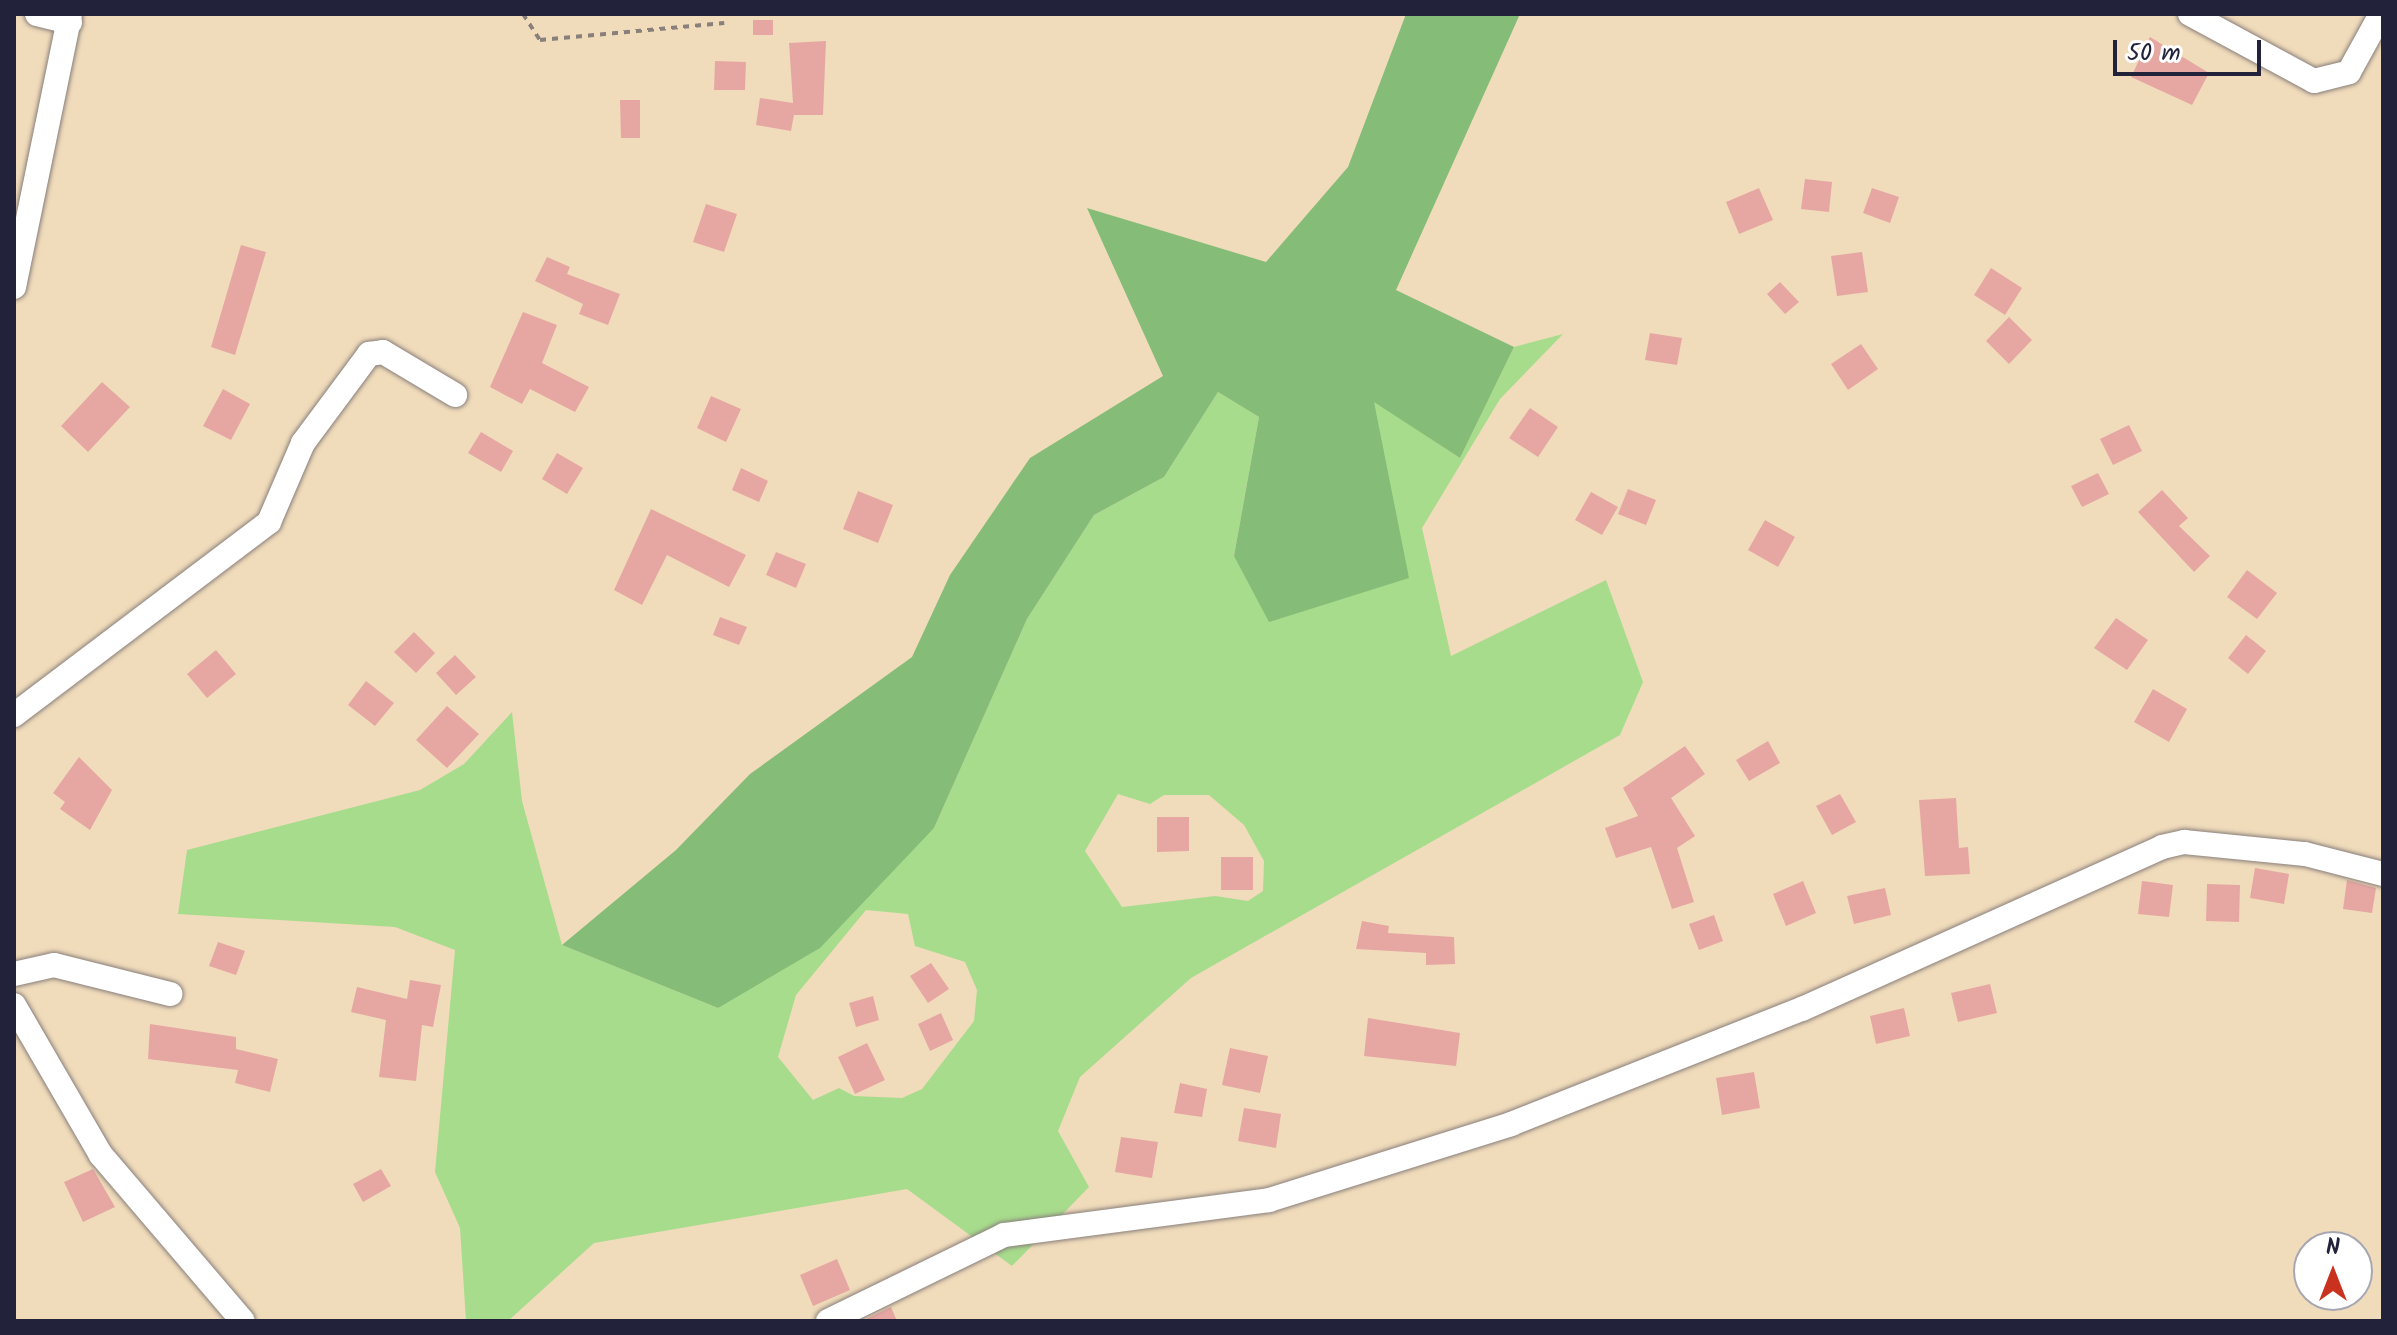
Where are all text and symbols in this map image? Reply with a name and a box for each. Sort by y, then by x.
scale bar [2117,24,2265,74]
text: 50 m [2127,34,2181,73]
north arrow [2293,1231,2373,1311]
text: N [2326,1231,2340,1266]

